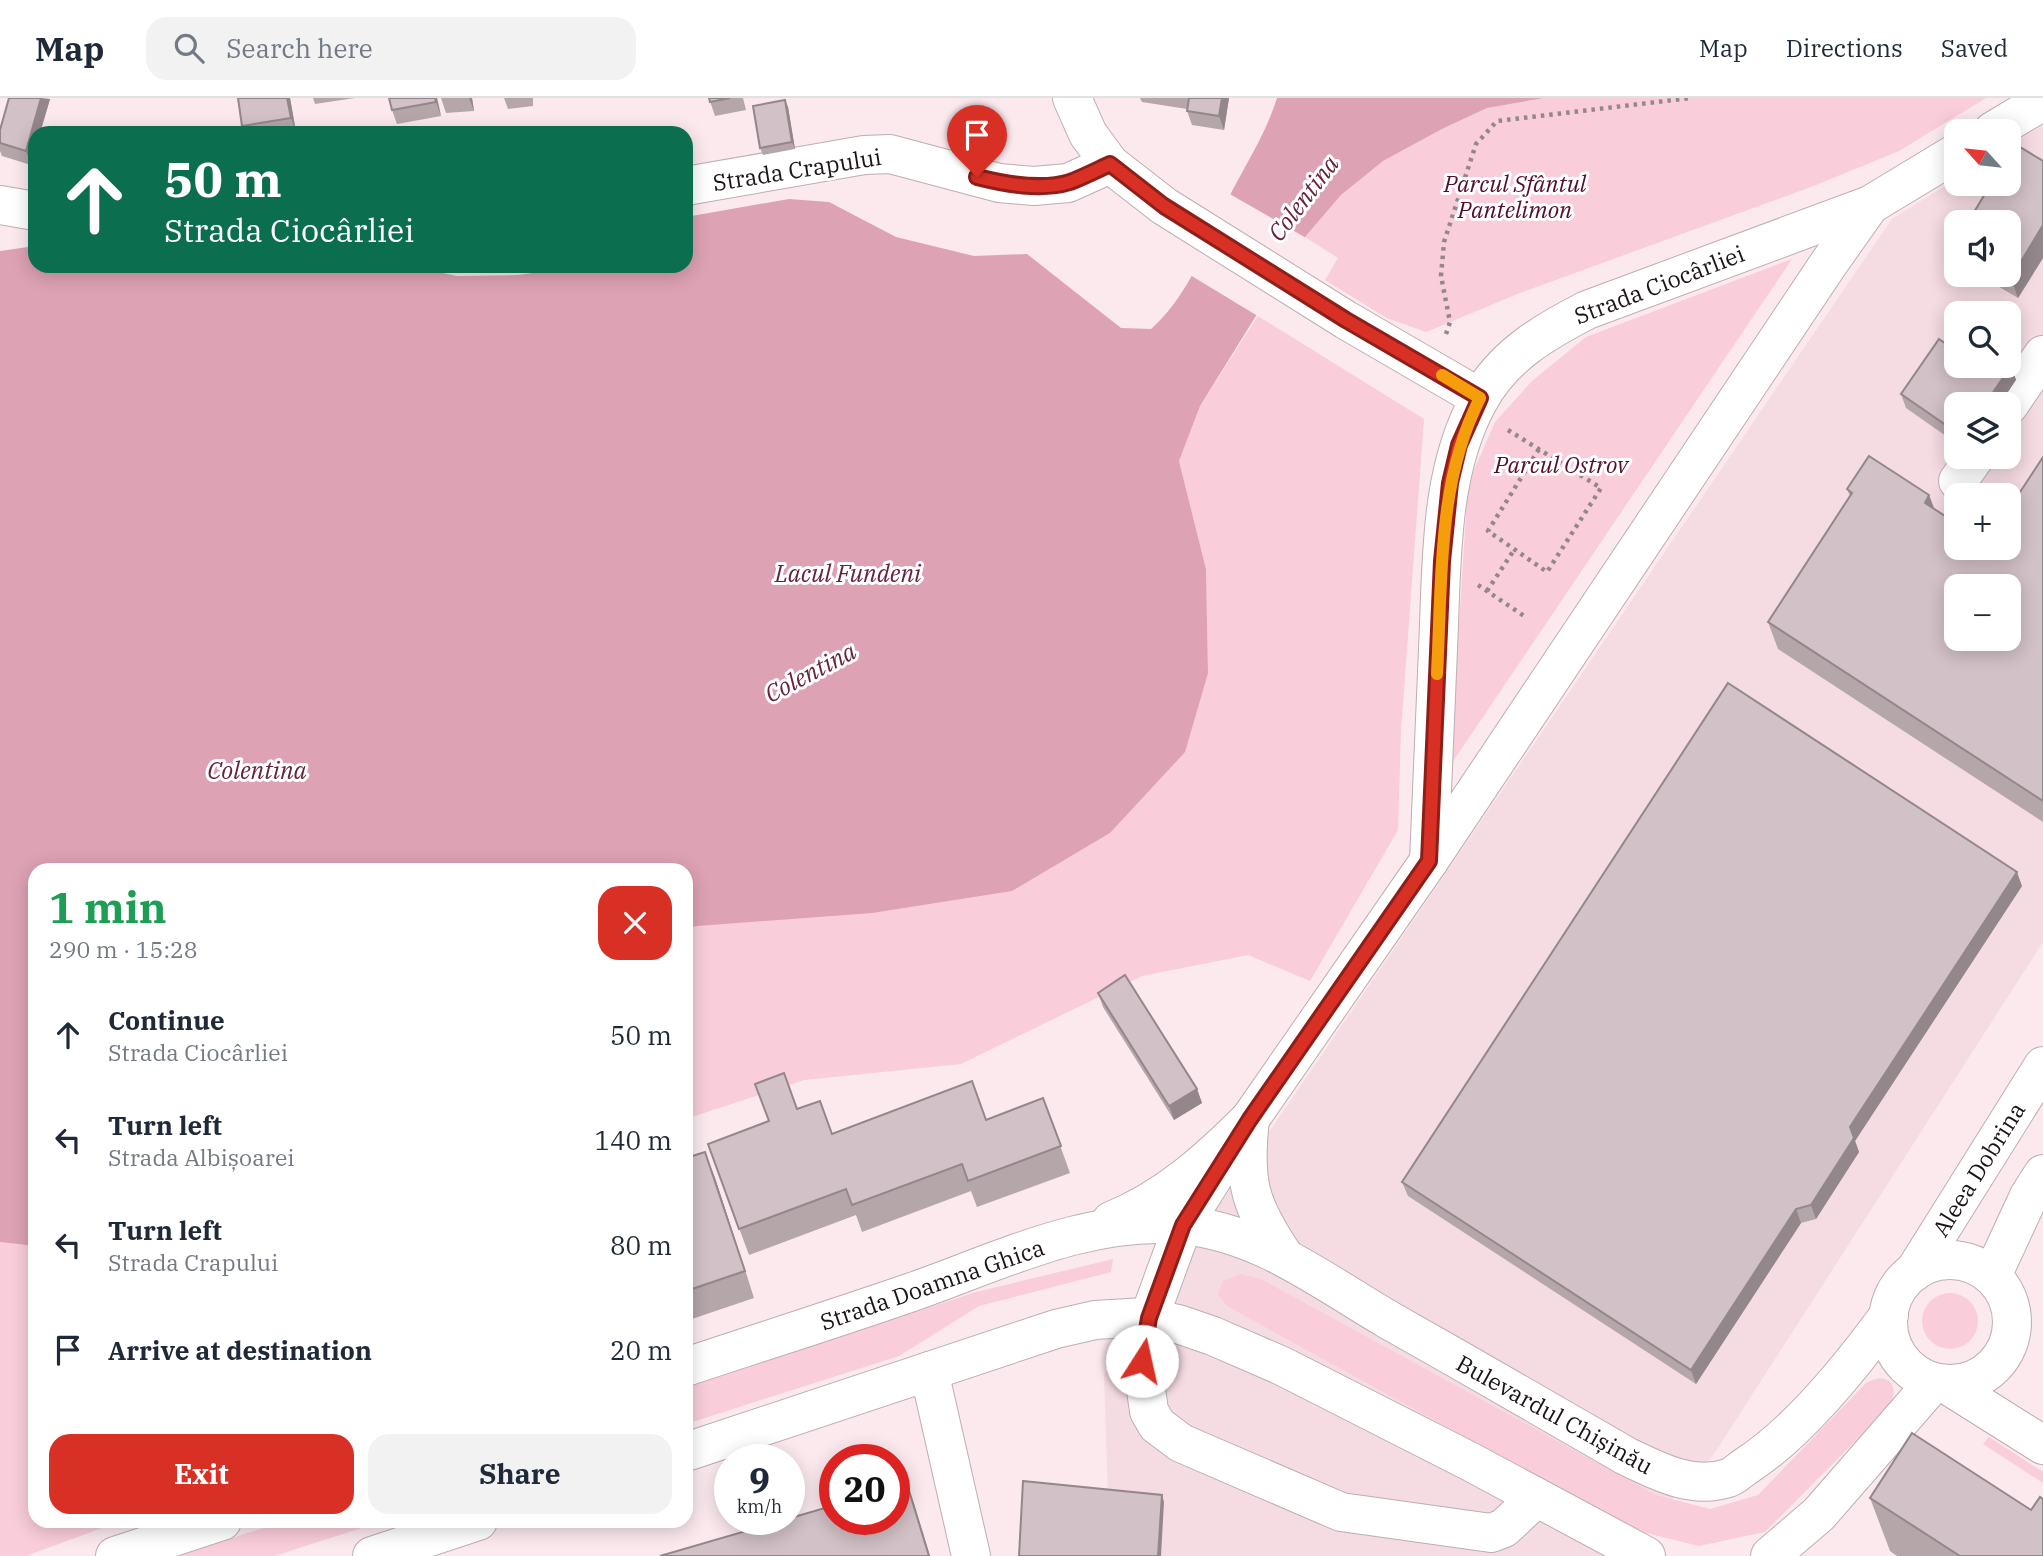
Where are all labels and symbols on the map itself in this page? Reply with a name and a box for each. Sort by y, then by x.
pin [947,105,1007,177]
north arrow [1944,119,2021,196]
street label: Strada Crapului [711,141,883,197]
water label: Colentina [1260,149,1346,247]
park label: Parcul Sfântul Pantelimon [1443,168,1587,224]
street label: Strada Ciocârliei [1570,238,1748,330]
park label: Parcul Ostrov [1493,449,1630,479]
water label: Lacul Fundeni [774,557,922,589]
water label: Colentina [759,635,861,709]
water label: Colentina [207,754,307,786]
street label: Aleea Dobrina [1925,1096,2031,1242]
street label: Strada Doamna Ghica [816,1232,1048,1336]
position arrow [1105,1324,1179,1398]
street label: Bulevardul Chișinău [1451,1348,1659,1480]
speed limit sign: 20 [819,1444,910,1535]

